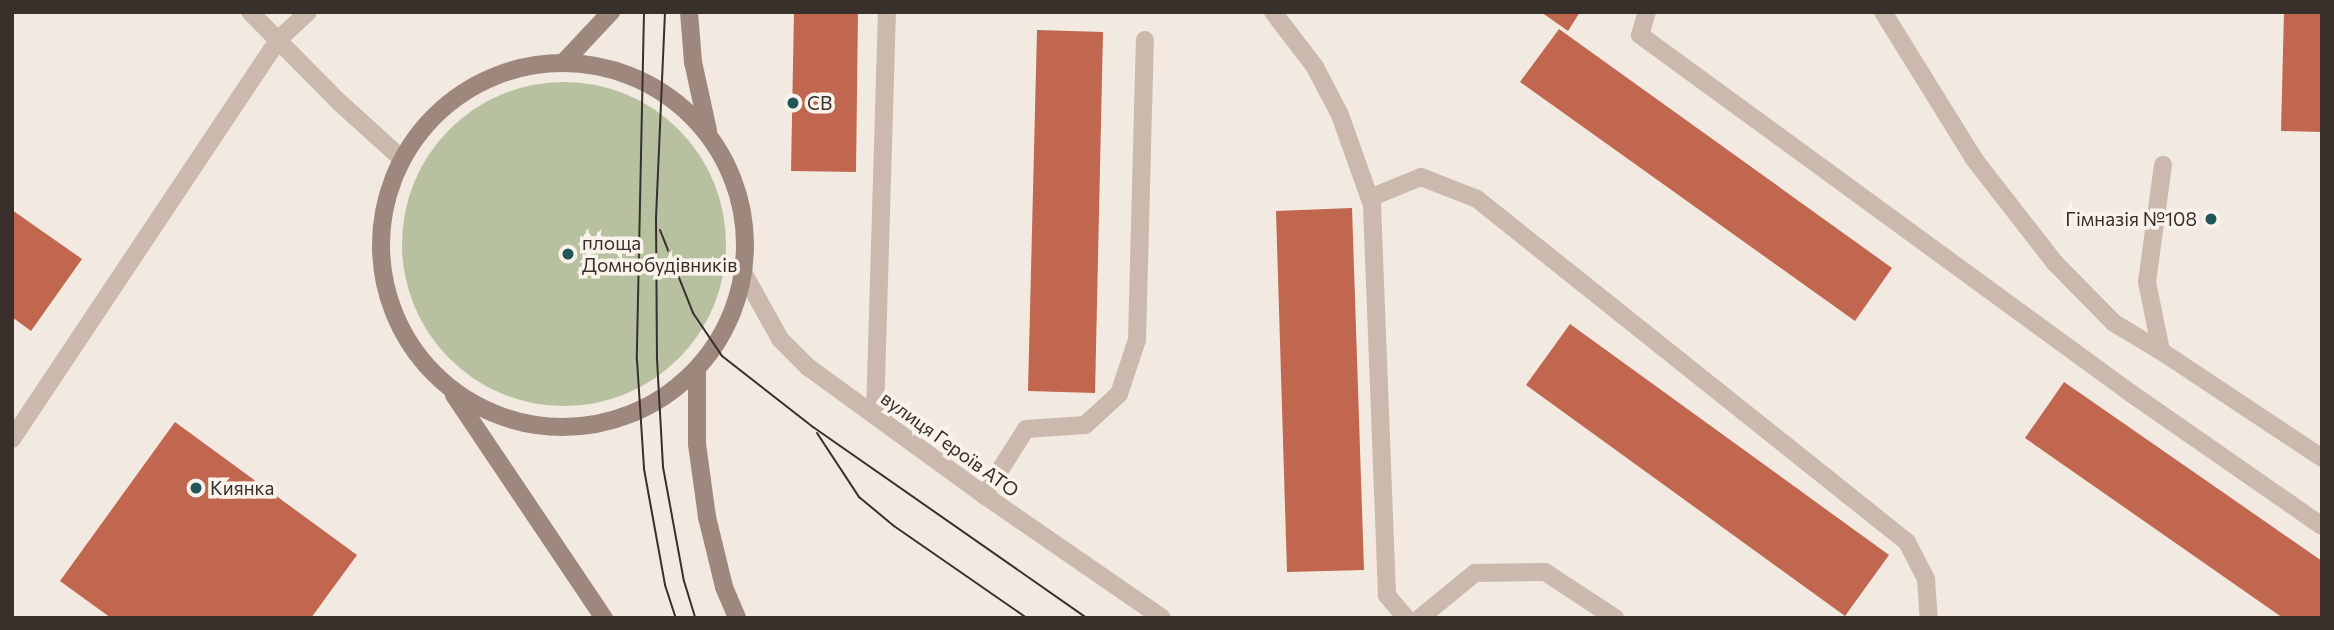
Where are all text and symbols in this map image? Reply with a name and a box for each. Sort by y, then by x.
place label: СВ [807,92,832,114]
marker: СВ [785,95,801,111]
place label: Гімназія №108 [2065,208,2197,230]
marker: Гімназія №108 [2203,211,2219,227]
place label: площа Домнобудівників [582,232,737,276]
marker: площа Домнобудівників [560,246,576,262]
street label: вулиця Героїв АТО [877,386,1023,502]
place label: Киянка [210,477,274,499]
marker: Киянка [188,480,204,496]

